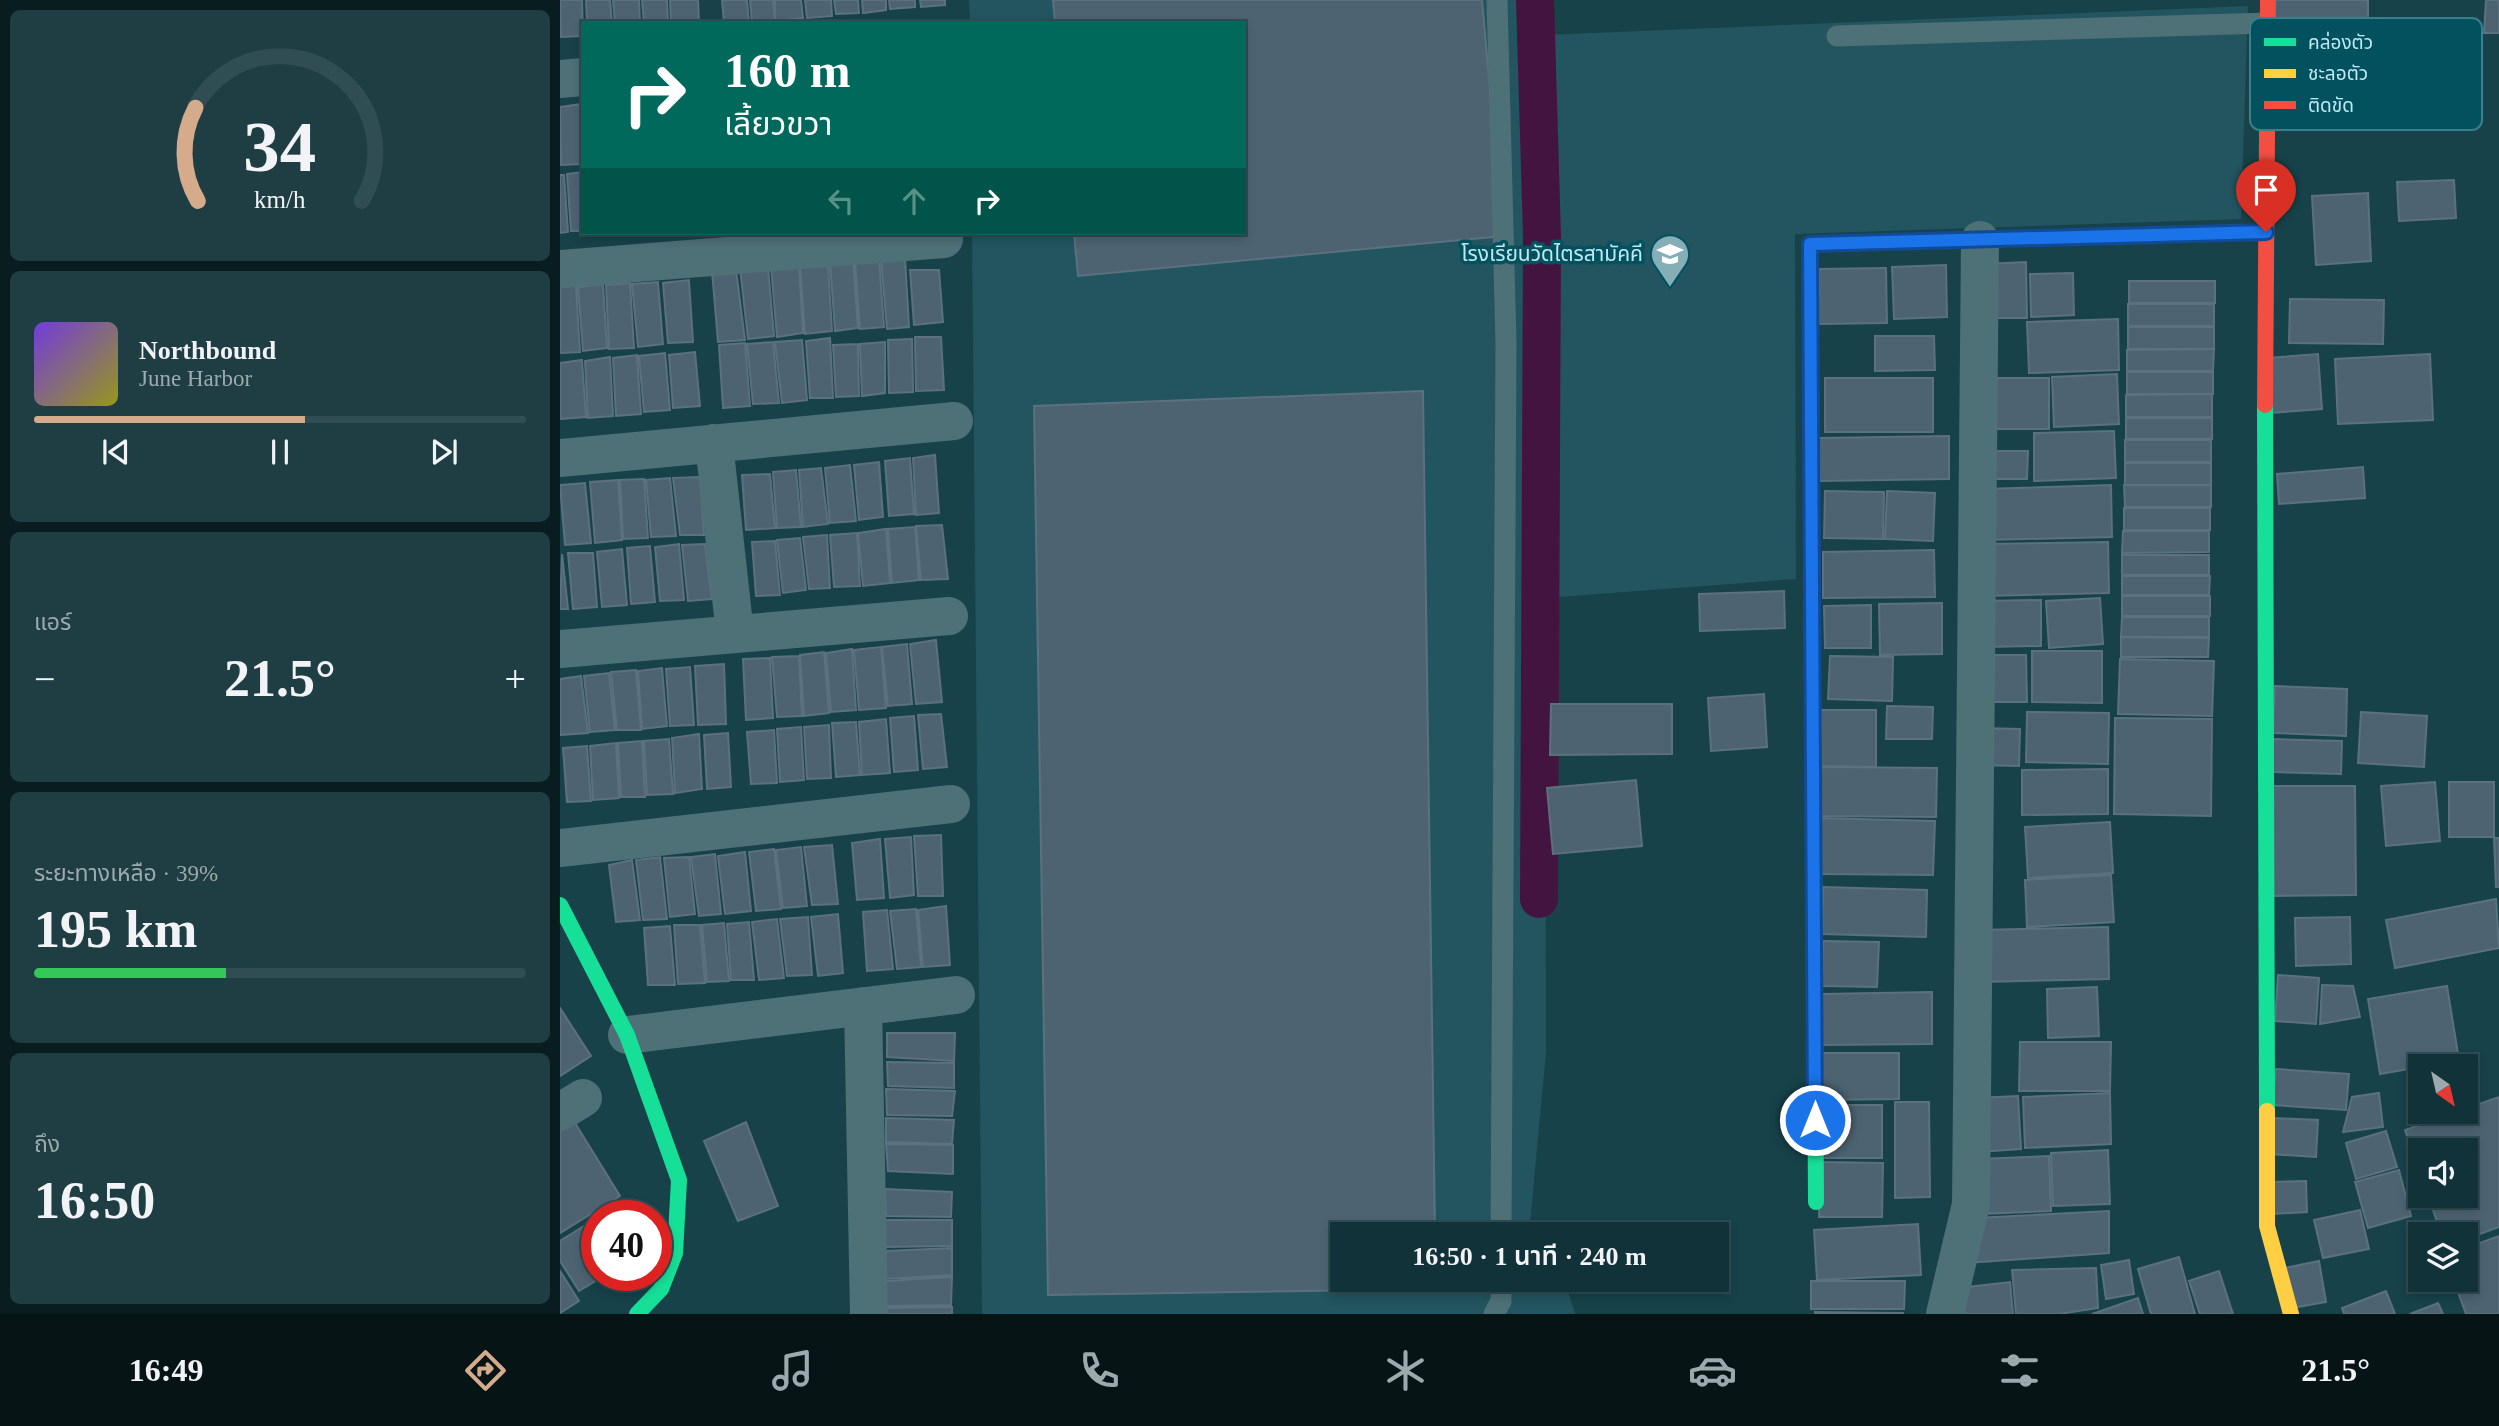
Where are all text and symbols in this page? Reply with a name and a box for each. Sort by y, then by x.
legend [2250,18,2482,130]
text: คล่องตัว [2308,31,2373,53]
text: 160 m [724,43,851,98]
icon: right [609,49,700,140]
text: ชะลอตัว [2308,63,2368,84]
text: ติดขัด [2308,95,2354,116]
text: เลี้ยวขวา [724,106,832,142]
text: 34 [244,107,316,188]
pin [2236,160,2296,232]
icon: arrive [2247,171,2285,209]
icon: left [822,182,860,220]
icon: ahead [895,182,933,220]
icon: right [968,182,1006,220]
text: km/h [254,186,306,213]
school or university icon: โรงเรียนวัดไตรสามัคคี [1649,233,1691,288]
place label: โรงเรียนวัดไตรสามัคคี [1461,242,1643,266]
text: Northbound [139,336,276,365]
text: June Harbor [139,366,252,391]
icon: previous [97,433,135,471]
icon: pause [261,433,299,471]
icon: next [425,433,463,471]
text: แอร์ [34,610,71,635]
text: 21.5° [224,650,336,707]
text: − [34,658,55,700]
text: + [505,658,526,700]
text: ระยะทางเหลือ · 39% [34,861,218,886]
text: 195 km [34,901,197,958]
north arrow [2408,1054,2478,1124]
map controls [2408,1054,2478,1292]
position arrow [1778,1083,1852,1157]
text: ถึง [34,1132,60,1157]
button: sound [2408,1138,2478,1208]
text: 16:50 [34,1172,155,1229]
speed limit sign: 40 [581,1200,672,1291]
button: layers [2408,1222,2478,1292]
text: 16:50 · 1 นาที · 240 m [1412,1242,1647,1271]
icon: directions [461,1346,510,1395]
icon: music [768,1346,817,1395]
icon: phone [1075,1346,1124,1395]
icon: climate [1381,1346,1430,1395]
icon: car [1688,1346,1737,1395]
icon: filters [1995,1346,2044,1395]
text: 16:49 [129,1352,204,1388]
text: 21.5° [2301,1352,2370,1388]

